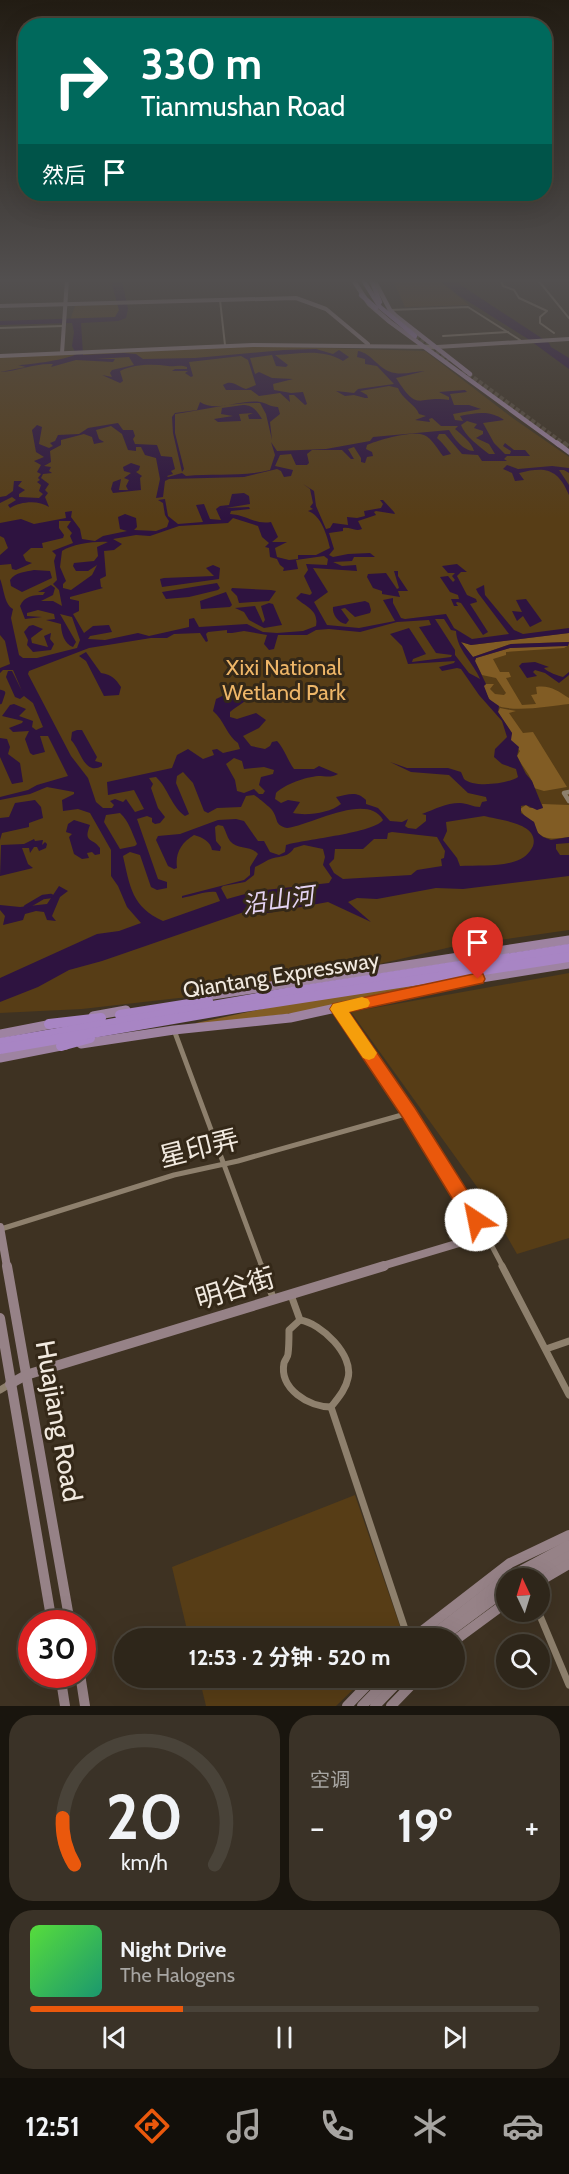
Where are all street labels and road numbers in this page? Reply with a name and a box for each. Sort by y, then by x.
street label: Qiantang Expressway [181,946,381,1004]
street label: 星印弄 [156,1122,242,1174]
street label: 明谷街 [191,1260,279,1316]
street label: Huajiang Road [29,1338,89,1504]

